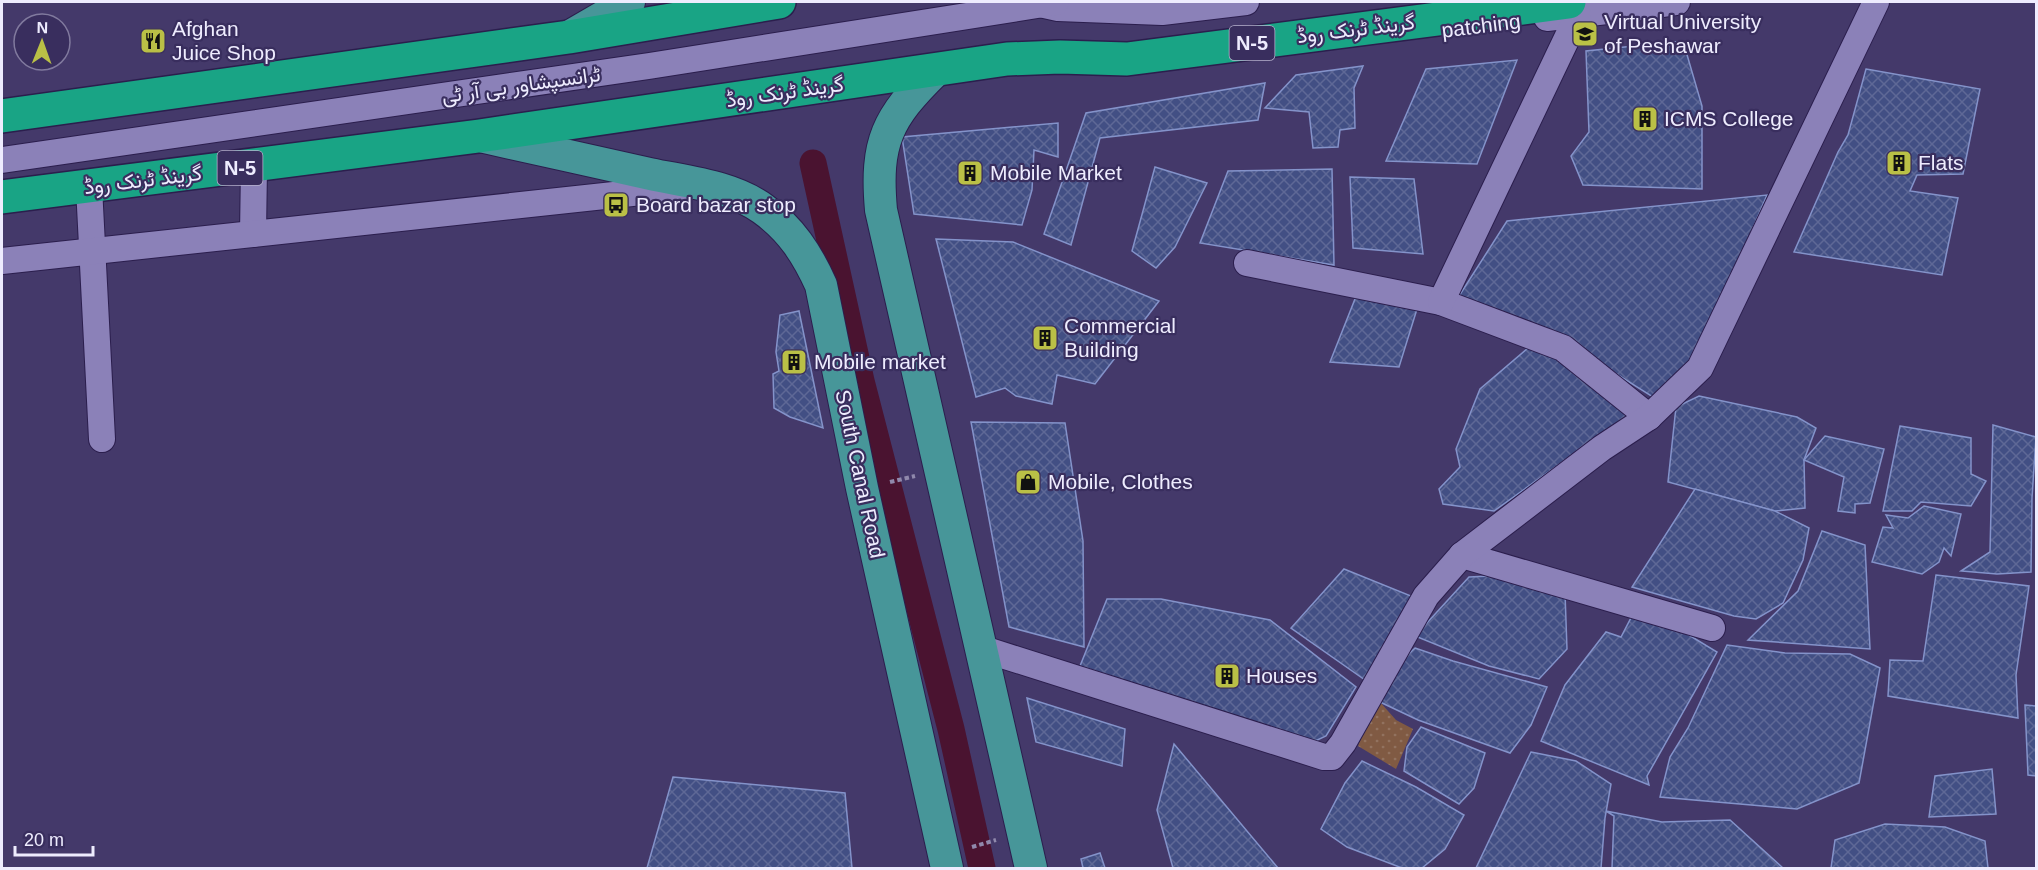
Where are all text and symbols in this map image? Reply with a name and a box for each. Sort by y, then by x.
street label: patching [1440,9,1522,42]
street label: گرینڈ ٹرنک روڈ [1296,10,1417,49]
place label: Virtual University of Peshawar [1604,10,1762,57]
north arrow [12,12,72,72]
place label: Afghan Juice Shop [172,17,276,64]
text: N [36,19,48,36]
school or university icon: Virtual University of Peshawar [1570,19,1600,49]
restaurant icon: Afghan Juice Shop [138,26,168,56]
road number: N-5 [1230,26,1274,60]
street label: ٹرانسپشاور بی آر ٹی [440,62,602,110]
street label: گرینڈ ٹرنک روڈ [725,72,846,113]
building icon: ICMS College [1630,104,1660,134]
place label: ICMS College [1664,107,1794,130]
building icon: Flats [1884,148,1914,178]
road number: N-5 [218,151,262,185]
place label: Flats [1918,151,1964,174]
building icon: Mobile Market [955,158,985,188]
street label: گرینڈ ٹرنک روڈ [83,161,204,200]
place label: Mobile Market [990,161,1122,184]
bus stop icon: Board bazar stop [601,190,631,220]
place label: Board bazar stop [636,193,796,216]
place label: Commercial Building [1064,314,1176,361]
building icon: Commercial Building [1030,323,1060,353]
building icon: Mobile market [779,347,809,377]
place label: Mobile market [814,350,946,373]
street label: South Canal Road [831,388,890,560]
shop icon: Mobile, Clothes [1013,467,1043,497]
place label: Mobile, Clothes [1048,470,1193,493]
building icon: Houses [1212,661,1242,691]
place label: Houses [1246,664,1317,687]
scale bar [15,819,93,857]
text: 20 m [24,830,64,850]

